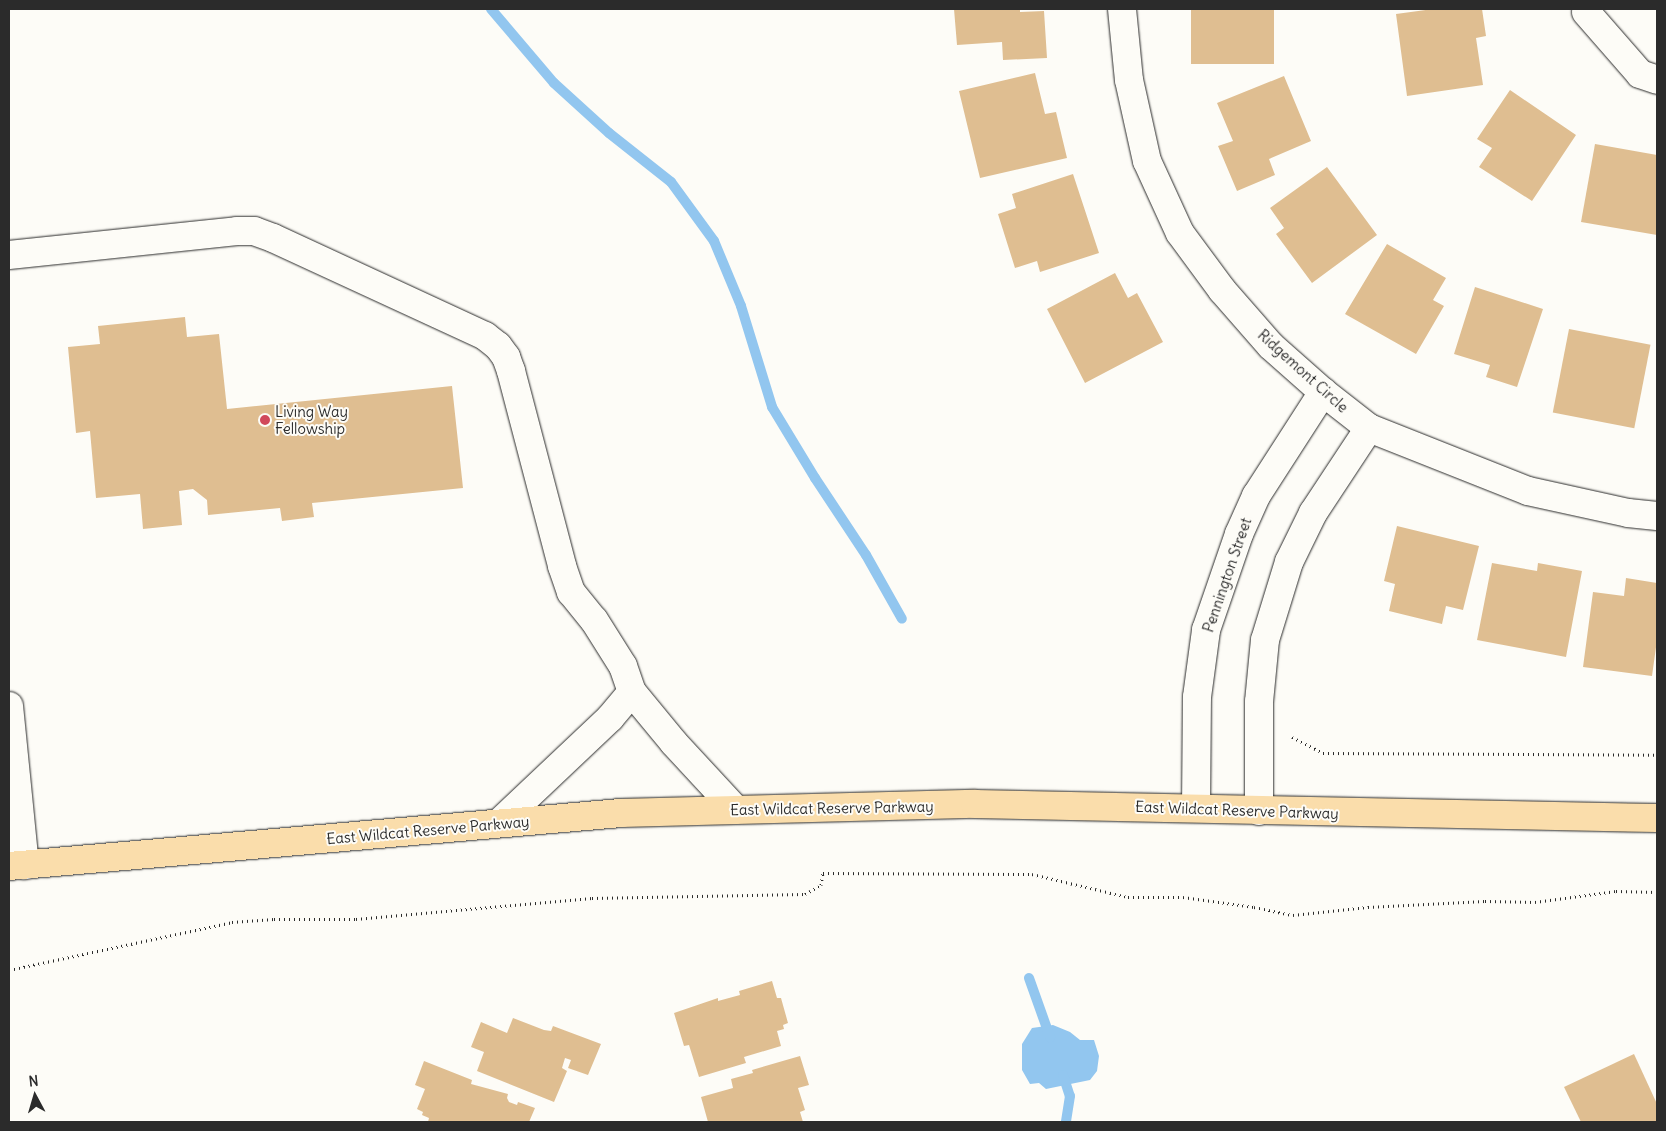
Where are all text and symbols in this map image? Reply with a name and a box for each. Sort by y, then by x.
street label: Ridgemont Circle [1254,326,1352,416]
place label: Living Way Fellowship [275,402,348,437]
marker: Living Way Fellowship [259,414,271,426]
street label: Pennington Street [1199,515,1255,635]
street label: East Wildcat Reserve Parkway [730,797,934,819]
street label: East Wildcat Reserve Parkway [1135,797,1339,823]
street label: East Wildcat Reserve Parkway [326,812,530,848]
north arrow [10,1071,60,1121]
text: N [28,1072,39,1091]

